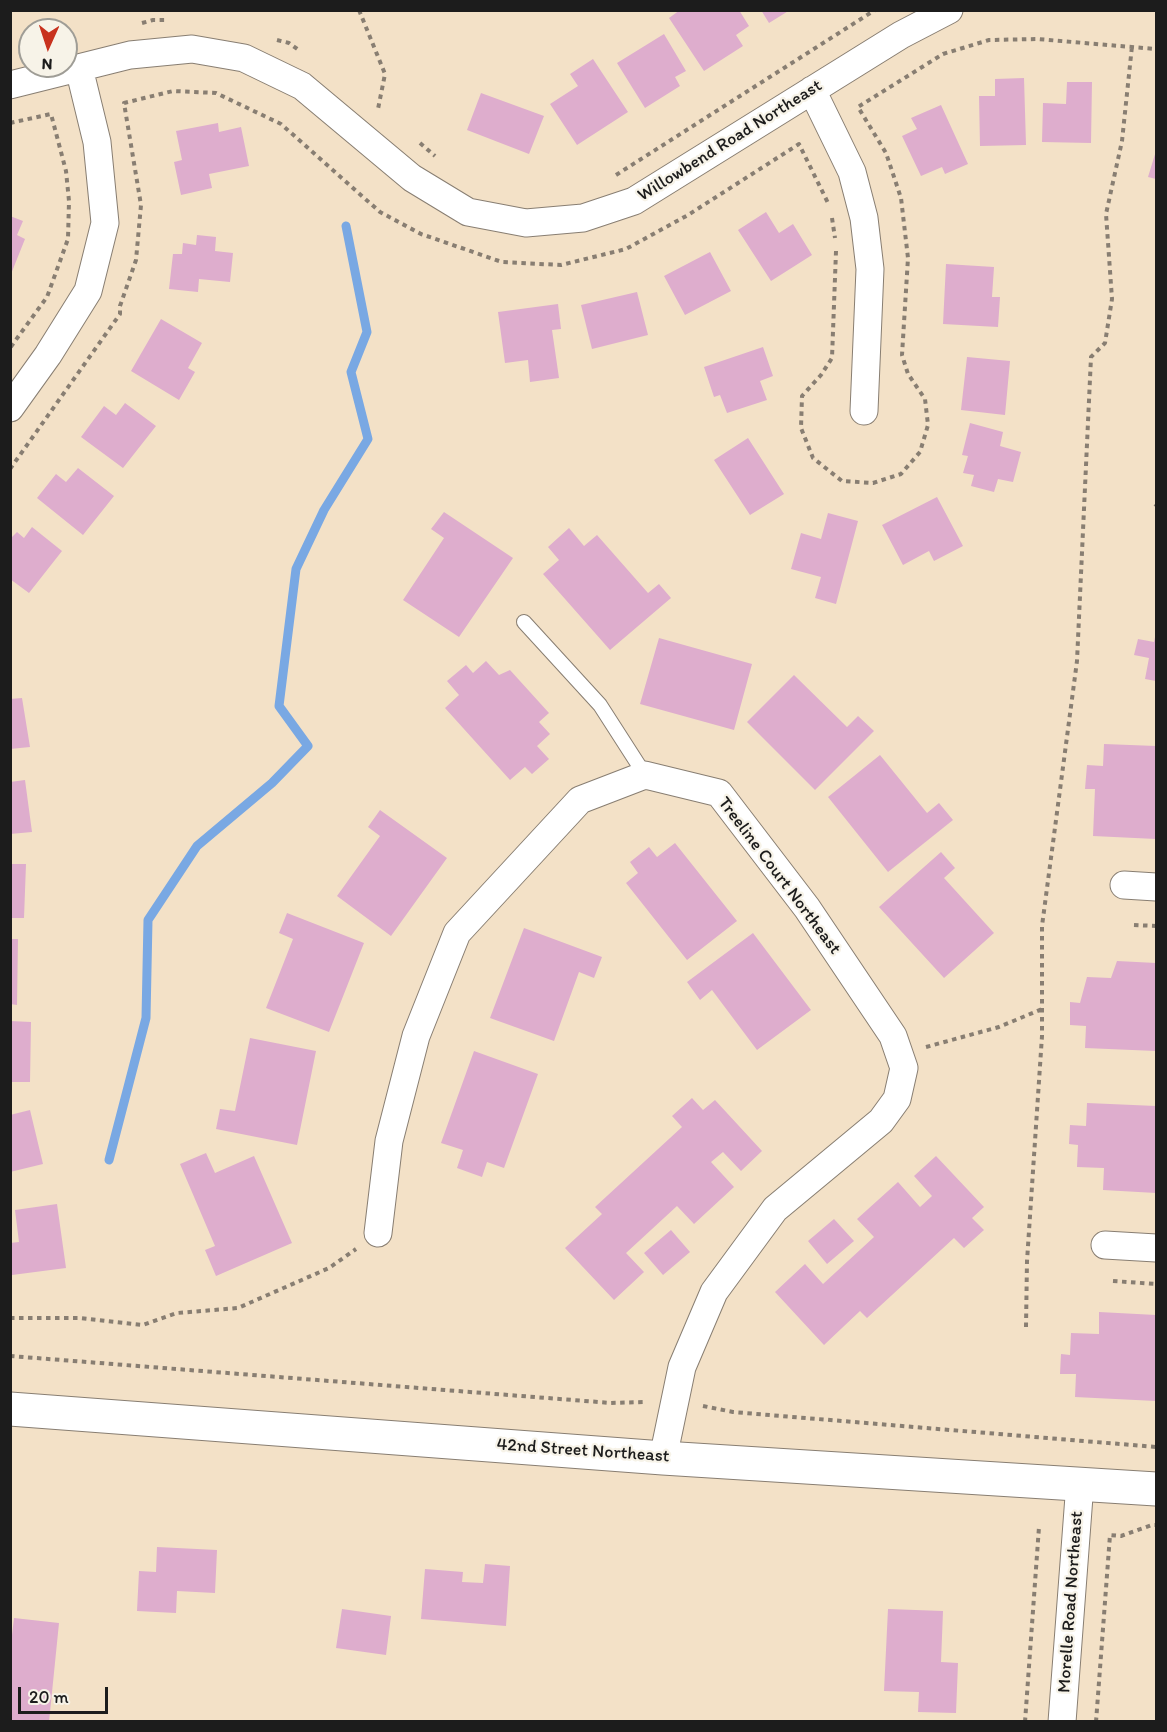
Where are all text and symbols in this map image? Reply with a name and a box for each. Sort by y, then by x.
north arrow [18,18,78,78]
text: N [41,55,53,74]
street label: Willowbend Road Northeast [634,75,826,207]
street label: Treeline Court Northeast [713,793,845,959]
street label: 42nd Street Northeast [496,1434,670,1468]
street label: Morelle Road Northeast [1054,1510,1088,1694]
scale bar [21,1675,111,1713]
text: 20 m [29,1686,69,1708]

